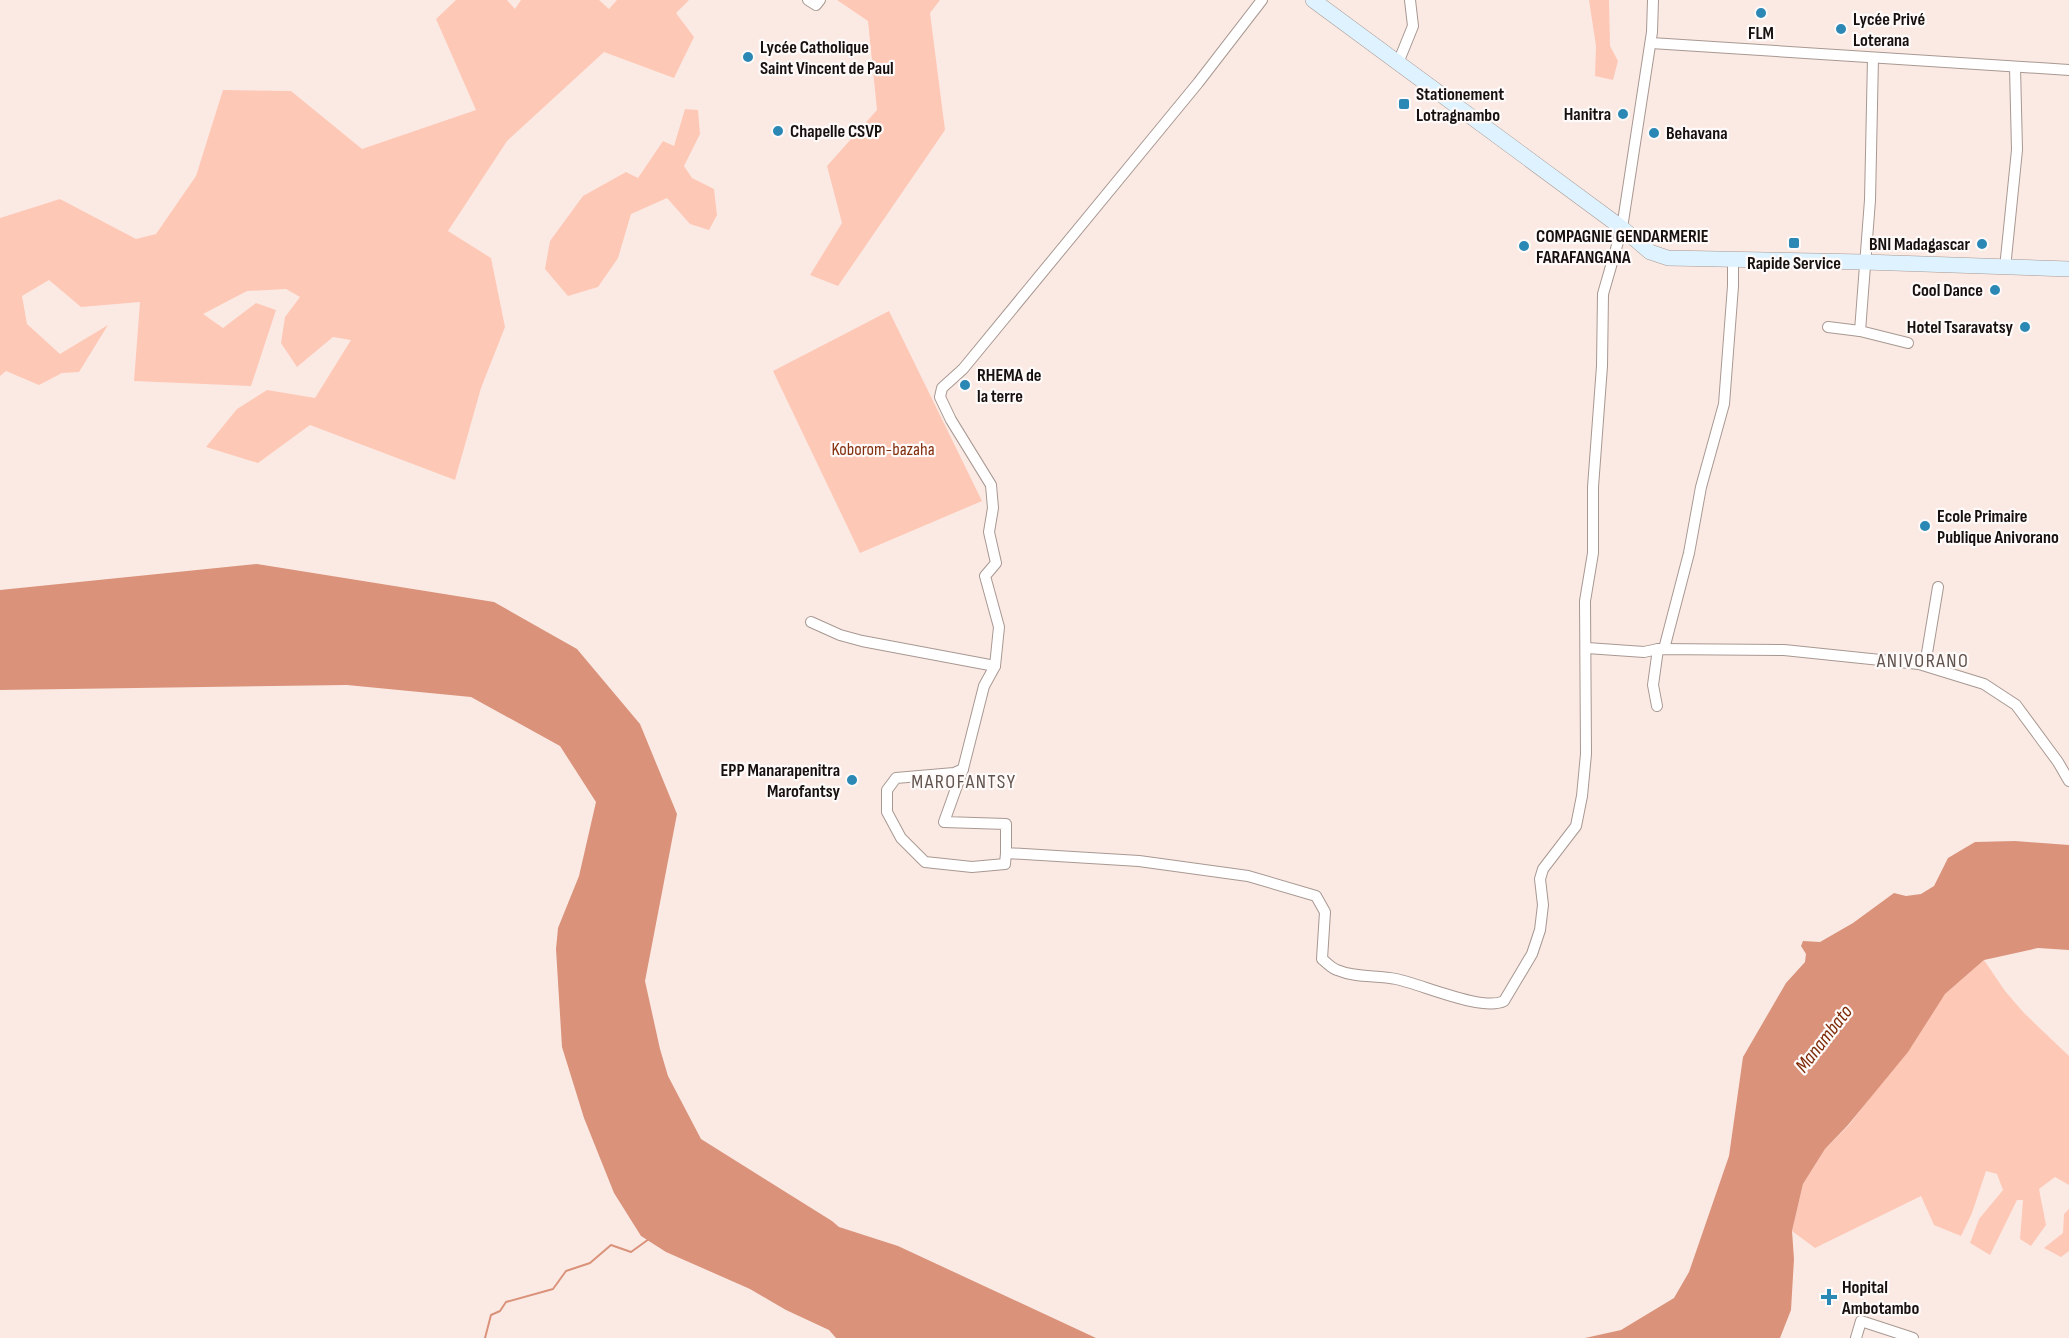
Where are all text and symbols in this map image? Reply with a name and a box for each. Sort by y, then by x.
marker: FLM [1754,6,1768,20]
place label: Lycée Privé Loterana [1853,9,1925,51]
marker: Lycée Privé Loterana [1834,22,1848,36]
place label: FLM [1748,23,1774,44]
place label: Lycée Catholique Saint Vincent de Paul [760,37,894,79]
marker: Lycée Catholique Saint Vincent de Paul [741,50,755,64]
place label: Stationement Lotragnambo [1416,84,1504,126]
marker: Stationement Lotragnambo [1397,97,1411,111]
place label: Hanitra [1564,104,1611,125]
marker: Hanitra [1616,107,1630,121]
place label: Chapelle CSVP [790,121,882,142]
place label: Behavana [1666,123,1728,144]
marker: Chapelle CSVP [771,124,785,138]
marker: Behavana [1647,126,1661,140]
place label: COMPAGNIE GENDARMERIE FARAFANGANA [1536,226,1709,268]
place label: BNI Madagascar [1869,234,1970,255]
marker: Rapide Service [1787,236,1801,250]
marker: BNI Madagascar [1975,237,1989,251]
marker: COMPAGNIE GENDARMERIE FARAFANGANA [1517,239,1531,253]
place label: Rapide Service [1747,253,1841,274]
place label: Cool Dance [1912,280,1983,301]
marker: Cool Dance [1988,283,2002,297]
place label: Hotel Tsaravatsy [1907,317,2014,338]
marker: Hotel Tsaravatsy [2018,320,2032,334]
place label: RHEMA de la terre [977,365,1042,407]
marker: RHEMA de la terre [958,378,972,392]
park label: Koborom-bazaha [831,439,935,460]
place label: Ecole Primaire Publique Anivorano [1937,506,2059,548]
marker: Ecole Primaire Publique Anivorano [1918,519,1932,533]
district label: ANIVORANO [1876,649,1969,673]
place label: EPP Manarapenitra Marofantsy [721,760,841,802]
district label: MAROFANTSY [911,770,1017,794]
marker: EPP Manarapenitra Marofantsy [845,773,859,787]
water label: Manambato [1790,1000,1858,1078]
place label: Hopital Ambotambo [1841,1277,1919,1319]
marker: Hopital Ambotambo [1820,1288,1838,1306]

